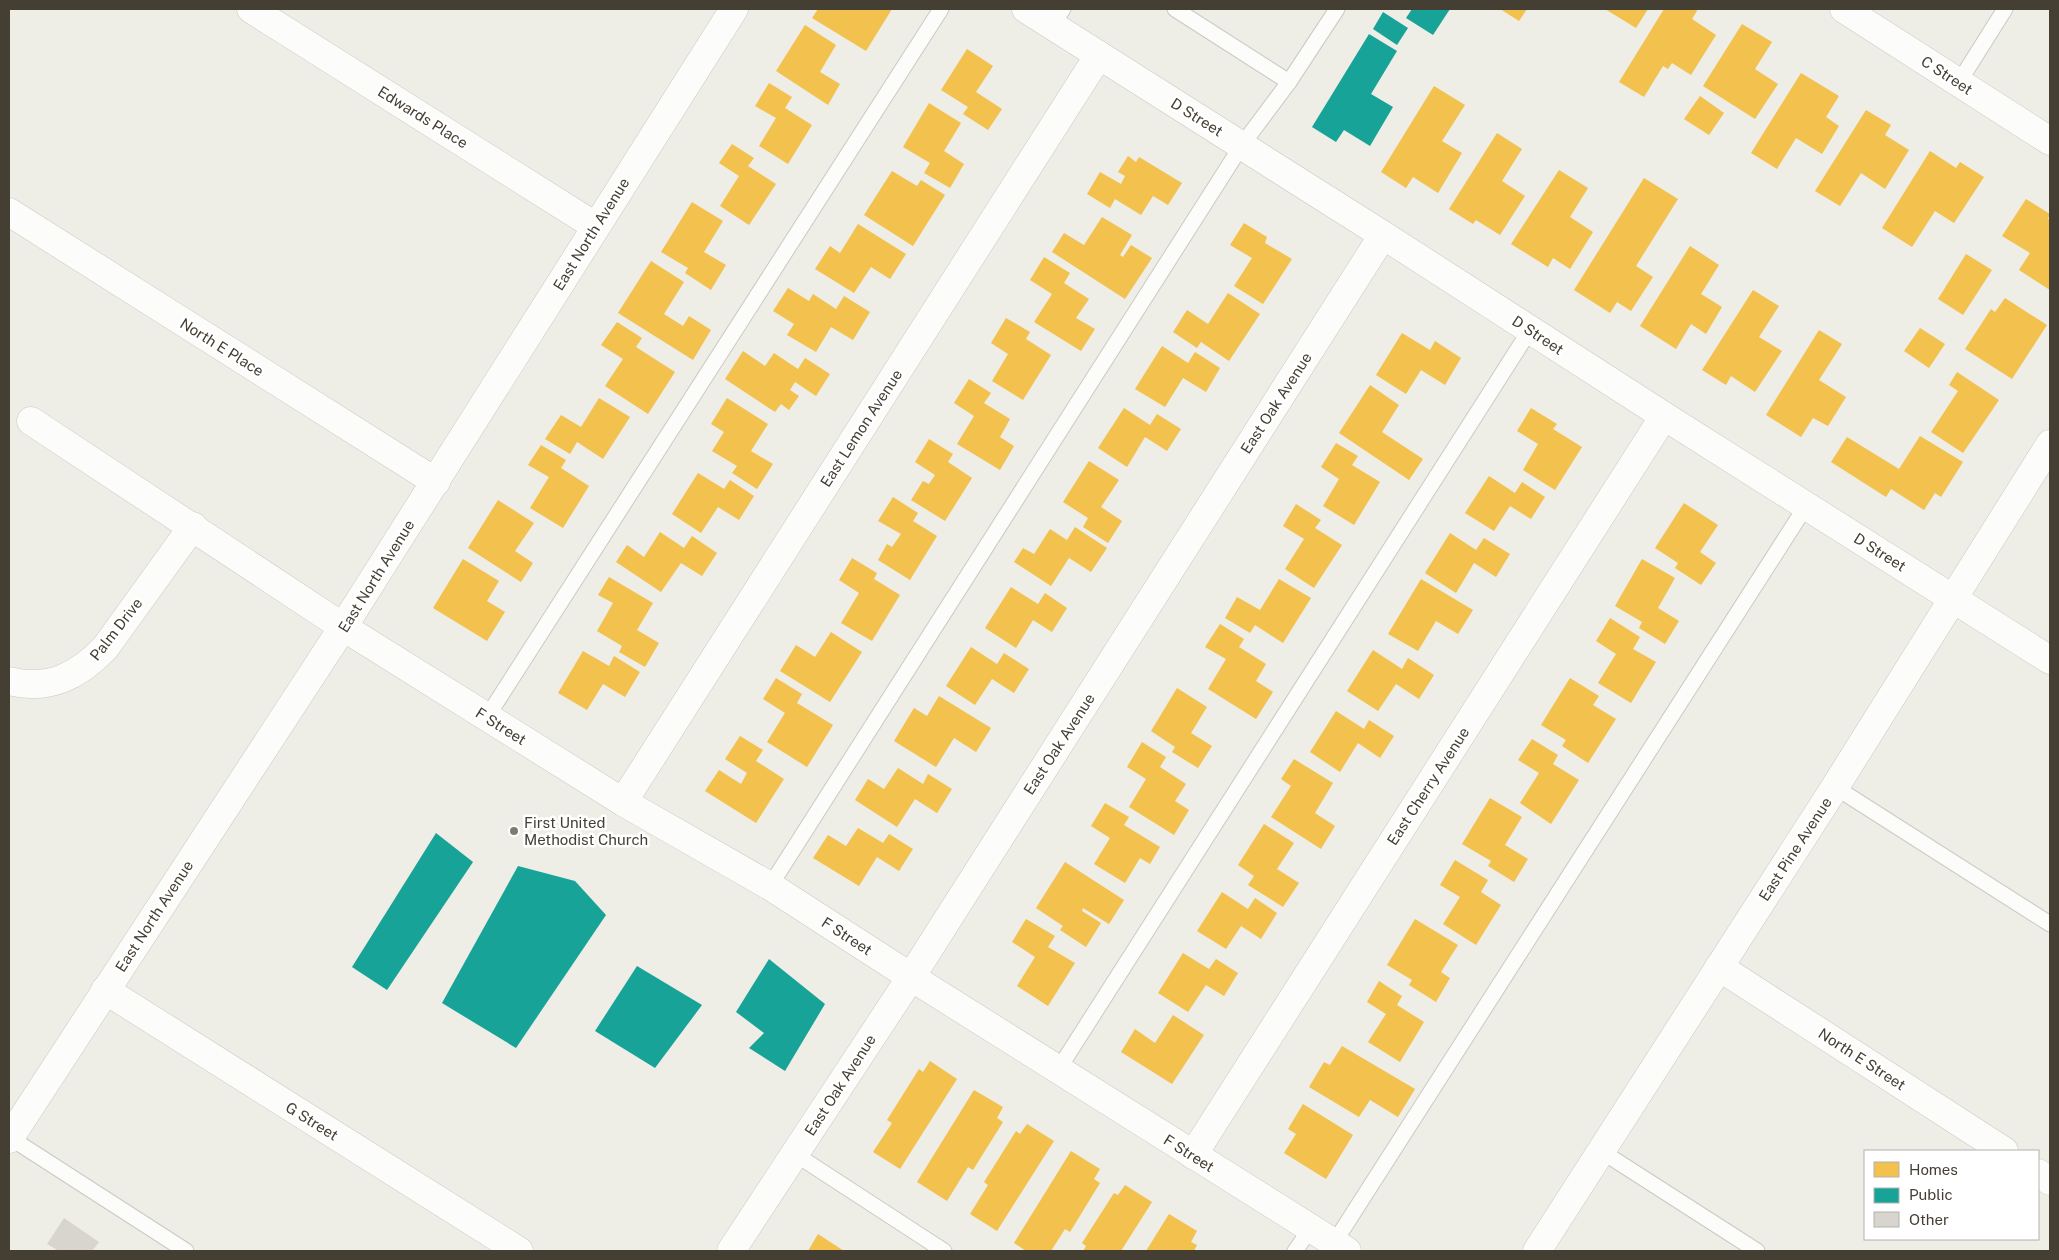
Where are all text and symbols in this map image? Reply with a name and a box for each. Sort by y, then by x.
street label: C Street [1918,52,1976,98]
street label: Edwards Place [375,83,471,151]
street label: D Street [1168,94,1226,140]
street label: East North Avenue [550,175,632,293]
street label: D Street [1509,312,1567,358]
street label: North E Place [177,315,267,379]
street label: East Oak Avenue [1237,349,1315,457]
street label: East Lemon Avenue [817,366,905,490]
street label: East North Avenue [335,517,417,635]
street label: D Street [1851,529,1909,575]
street label: Palm Drive [86,594,146,664]
street label: East Oak Avenue [1020,690,1098,798]
street label: F Street [473,704,530,748]
street label: East Cherry Avenue [1384,724,1472,848]
street label: East Pine Avenue [1755,794,1835,904]
place label: First United Methodist Church [524,814,648,848]
marker: First United Methodist Church [508,825,520,837]
street label: East North Avenue [112,857,196,975]
street label: F Street [819,914,875,959]
street label: North E Street [1815,1025,1909,1094]
street label: East Oak Avenue [801,1031,879,1139]
street label: G Street [283,1098,341,1144]
street label: F Street [1161,1131,1218,1175]
legend [1864,1150,2039,1240]
text: Homes [1909,1161,1958,1178]
text: Public [1909,1186,1953,1203]
text: Other [1909,1211,1949,1228]

